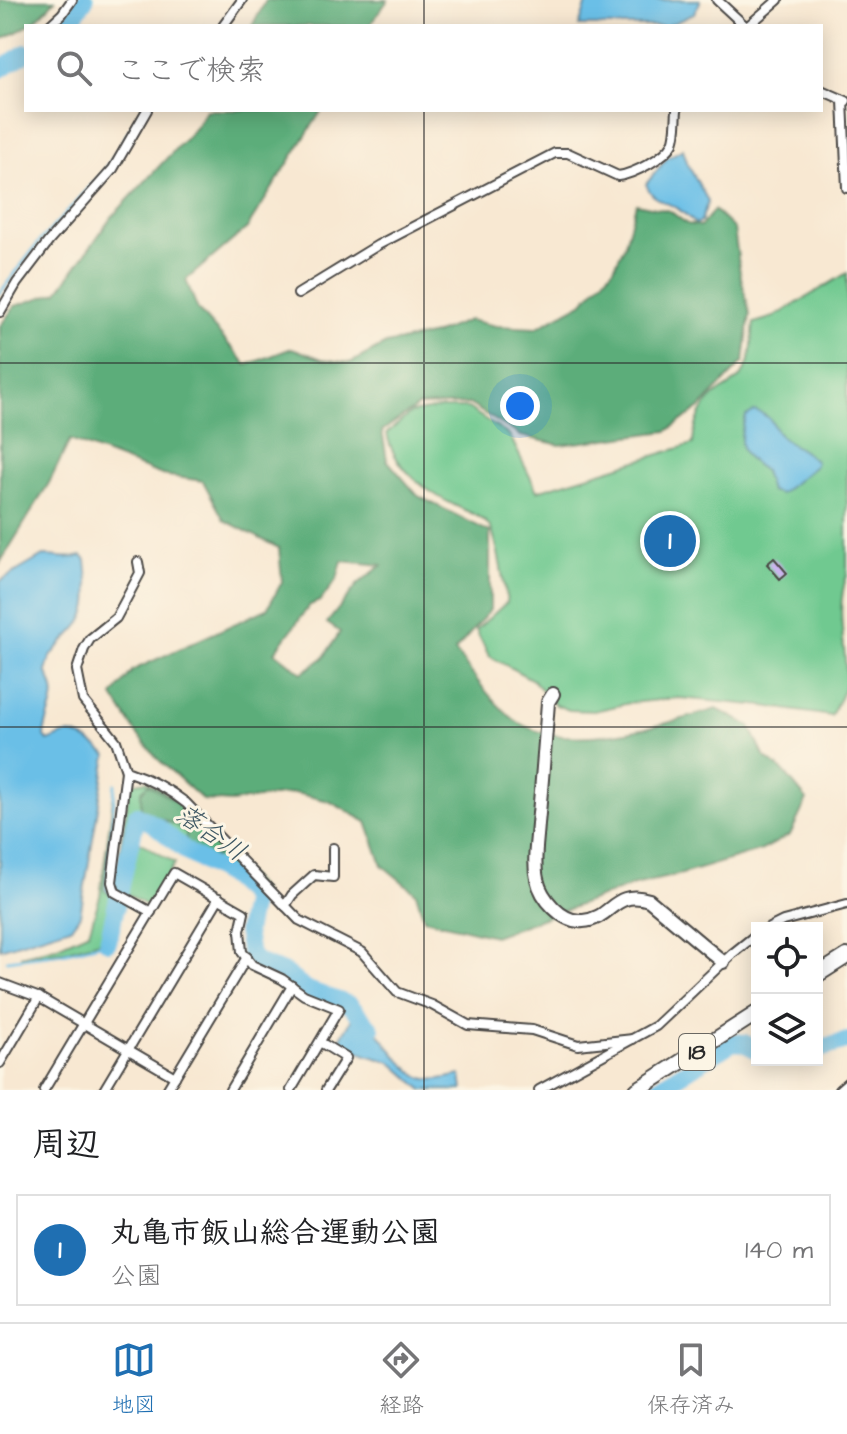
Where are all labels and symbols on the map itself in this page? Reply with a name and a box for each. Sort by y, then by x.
your location [500,386,540,426]
pin: 1 [644,511,696,571]
water label: 落合川 [169,796,253,870]
road number: 18 [679,1034,715,1070]

